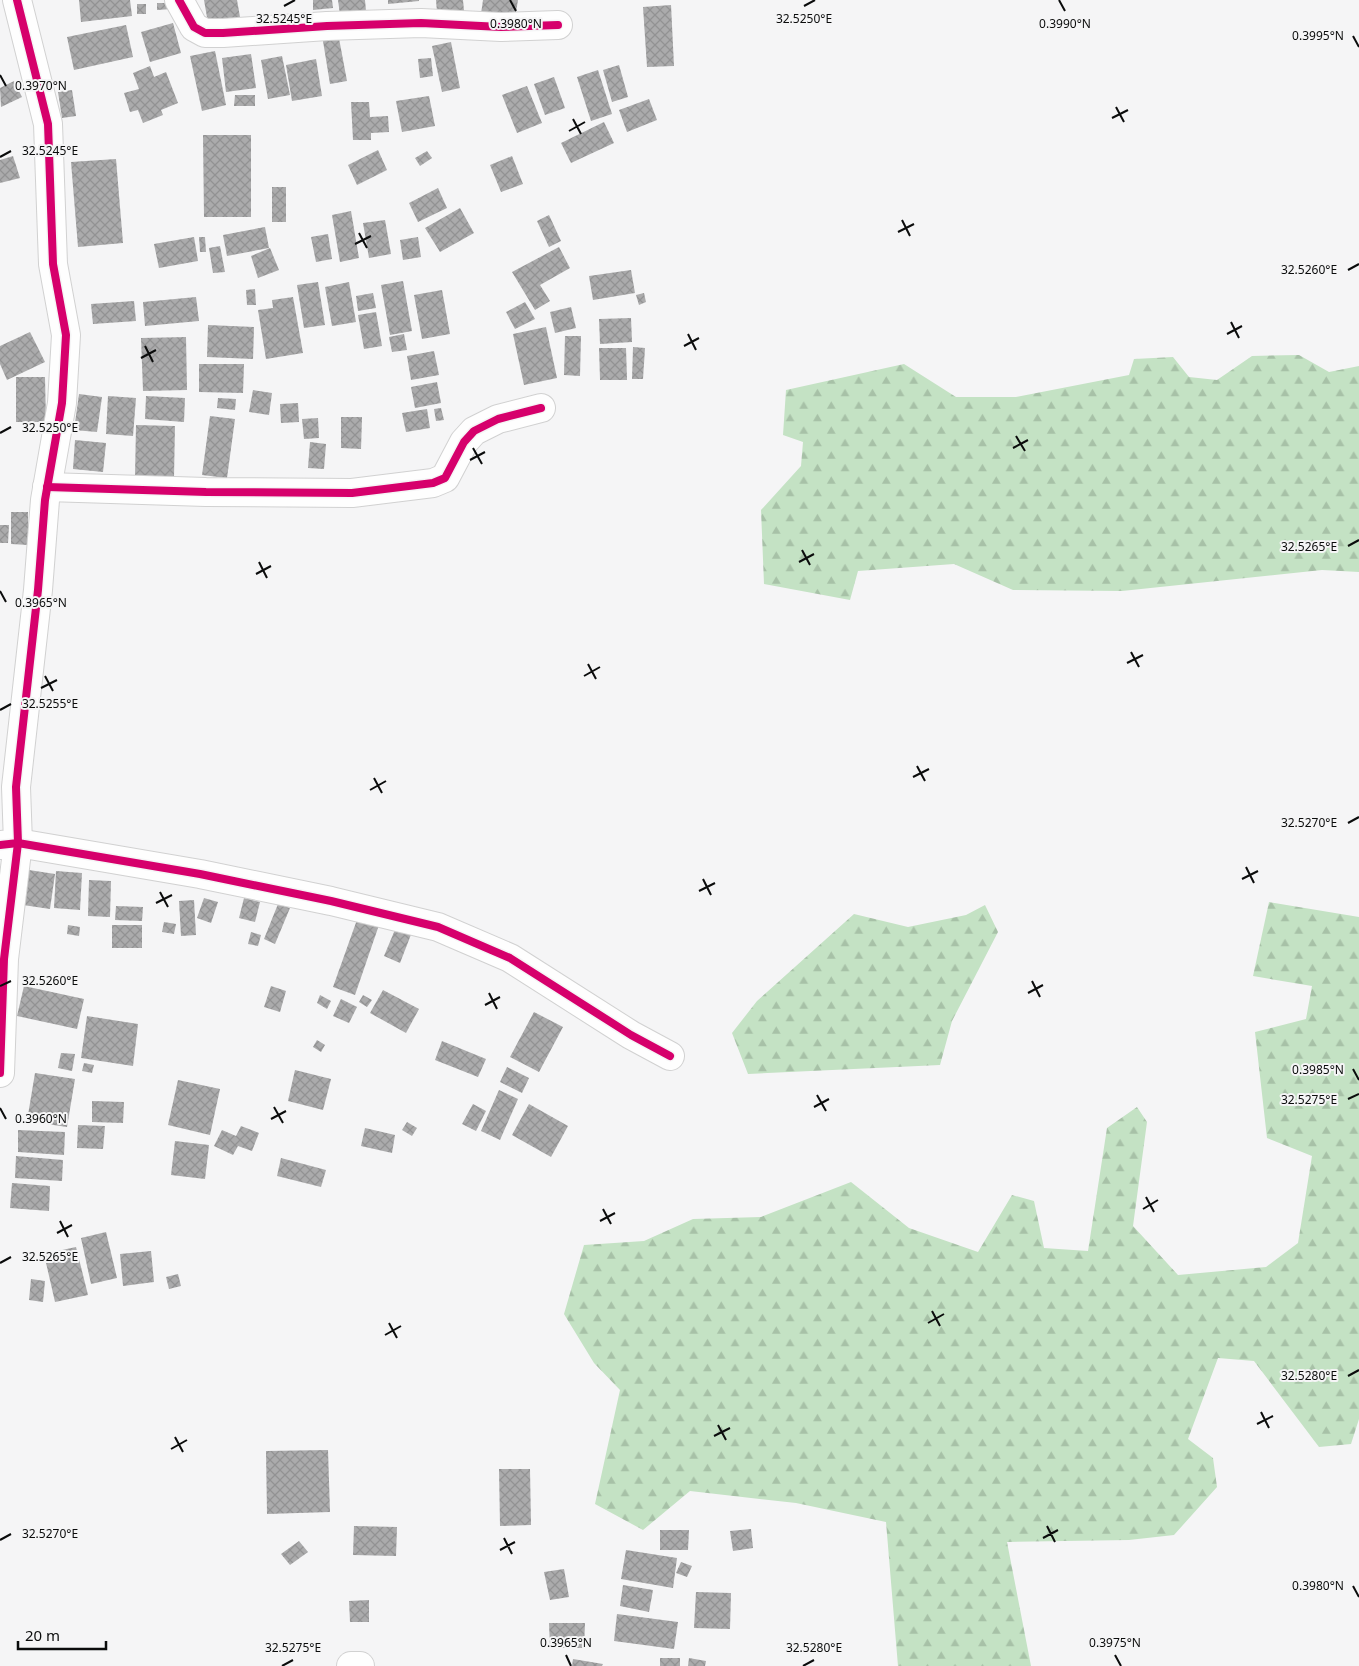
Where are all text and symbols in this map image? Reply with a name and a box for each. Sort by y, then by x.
text: 32.5245°E [256,10,312,27]
text: 32.5250°E [776,10,832,27]
text: 0.3980°N [490,15,542,32]
text: 0.3990°N [1039,15,1091,32]
text: 0.3995°N [1292,27,1344,44]
text: 0.3970°N [15,77,67,94]
text: 32.5245°E [22,142,78,159]
text: 32.5260°E [1281,261,1337,278]
text: 32.5250°E [22,419,78,436]
text: 32.5265°E [1281,538,1337,555]
text: 0.3965°N [15,594,67,611]
text: 32.5255°E [22,695,78,712]
text: 32.5270°E [1281,814,1337,831]
text: 32.5260°E [22,972,78,989]
text: 0.3985°N [1292,1061,1344,1078]
text: 32.5275°E [1281,1091,1337,1108]
text: 0.3960°N [15,1110,67,1127]
text: 32.5265°E [22,1248,78,1265]
text: 32.5280°E [1281,1367,1337,1384]
text: 32.5270°E [22,1525,78,1542]
text: 0.3980°N [1292,1577,1344,1594]
scale bar [18,1618,105,1650]
text: 20 m [25,1625,60,1645]
text: 0.3965°N [540,1634,592,1651]
text: 0.3975°N [1089,1634,1141,1651]
text: 32.5275°E [265,1639,321,1656]
text: 32.5280°E [786,1639,842,1656]

